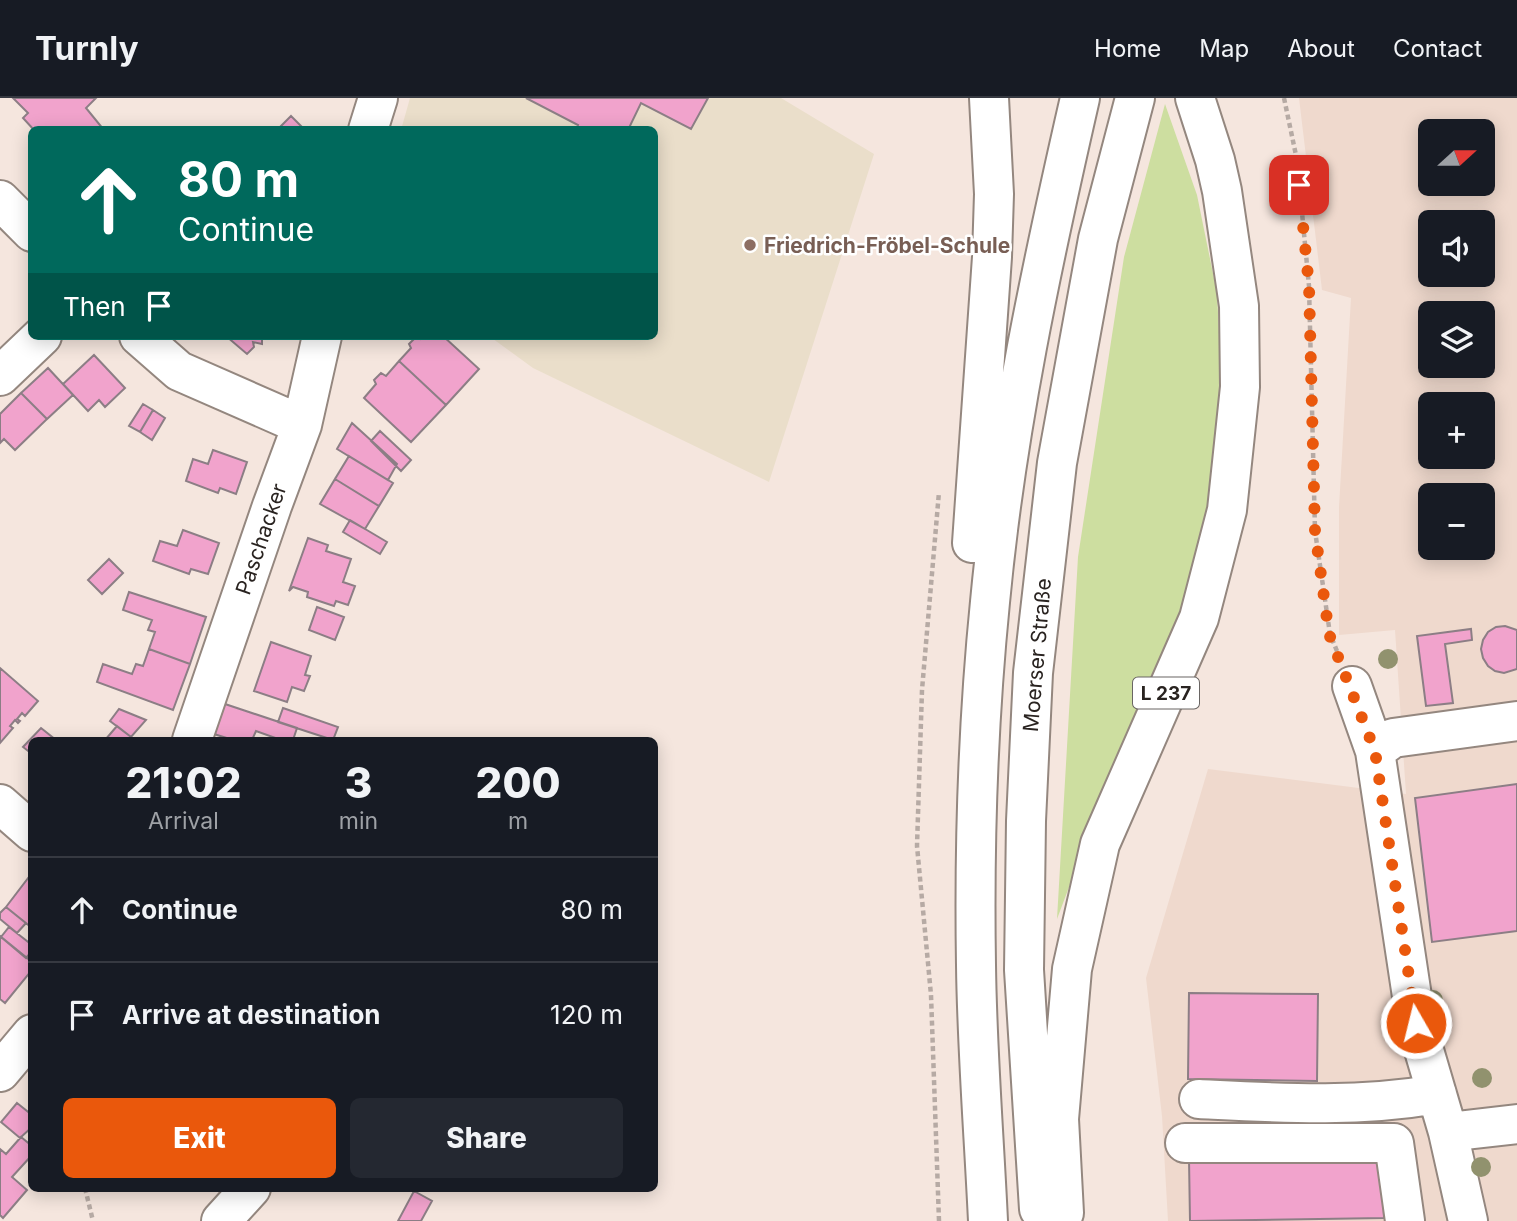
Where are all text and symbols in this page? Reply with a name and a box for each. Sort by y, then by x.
text: Turnly [35,28,139,68]
text: Home [1094,34,1161,63]
text: Map [1199,34,1249,63]
text: About [1287,34,1355,63]
text: Contact [1393,34,1482,63]
north arrow [1418,119,1494,196]
map controls [1418,119,1495,560]
text: 80 m [178,150,299,209]
icon: ahead [63,154,154,245]
pin [1269,155,1329,215]
icon: arrive [1280,166,1318,204]
text: Continue [178,210,314,249]
button: sound [1418,210,1495,287]
place label: Friedrich-Fröbel-Schule [764,233,1010,258]
marker: Friedrich-Fröbel-Schule [742,237,758,253]
icon: arrive [140,287,178,325]
text: Then [63,291,126,322]
button: layers [1418,301,1495,378]
button: + [1418,392,1495,469]
street label: Paschacker [230,480,292,598]
button: − [1418,483,1495,560]
street label: Moerser Straße [1018,577,1056,733]
road number: L 237 [1133,678,1199,708]
text: 21:02 [125,757,241,808]
text: 3 [345,757,372,808]
text: 200 [476,757,561,808]
text: Arrival [148,807,219,835]
text: min [339,807,378,835]
text: m [508,807,528,835]
icon: ahead [63,891,101,929]
text: Continue [122,894,238,925]
text: 80 m [560,894,623,925]
position arrow [1379,986,1453,1060]
icon: arrive [63,996,101,1034]
text: Arrive at destination [122,999,381,1030]
text: 120 m [550,999,623,1030]
button: Exit [63,1098,336,1178]
button: Share [350,1098,623,1178]

